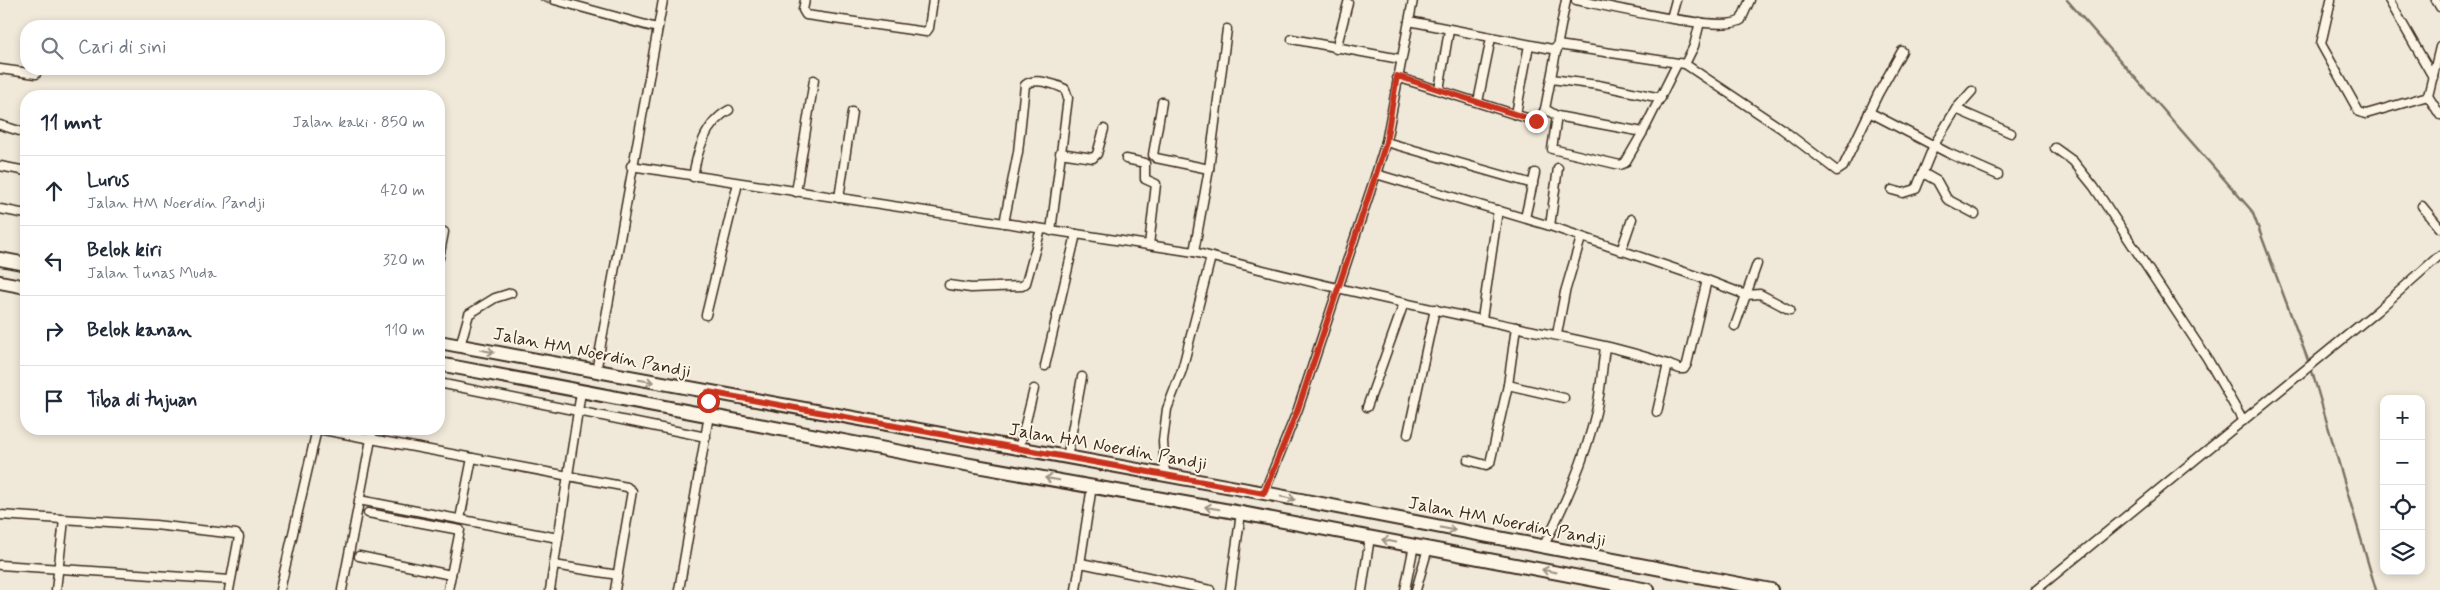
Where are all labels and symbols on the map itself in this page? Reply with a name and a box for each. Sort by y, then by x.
route end [1525,110,1548,133]
street label: Jalan HM Noerdin Pandji [491,322,693,384]
one-way arrow [478,346,494,356]
one-way arrow [638,377,654,387]
route start [697,390,720,413]
street label: Jalan HM Noerdin Pandji [1007,418,1209,476]
one-way arrow [1044,474,1060,484]
street label: Jalan HM Noerdin Pandji [1406,491,1608,553]
one-way arrow [1280,493,1296,503]
one-way arrow [1204,503,1220,512]
one-way arrow [1439,524,1455,534]
one-way arrow [1381,535,1397,545]
one-way arrow [1541,566,1557,575]

